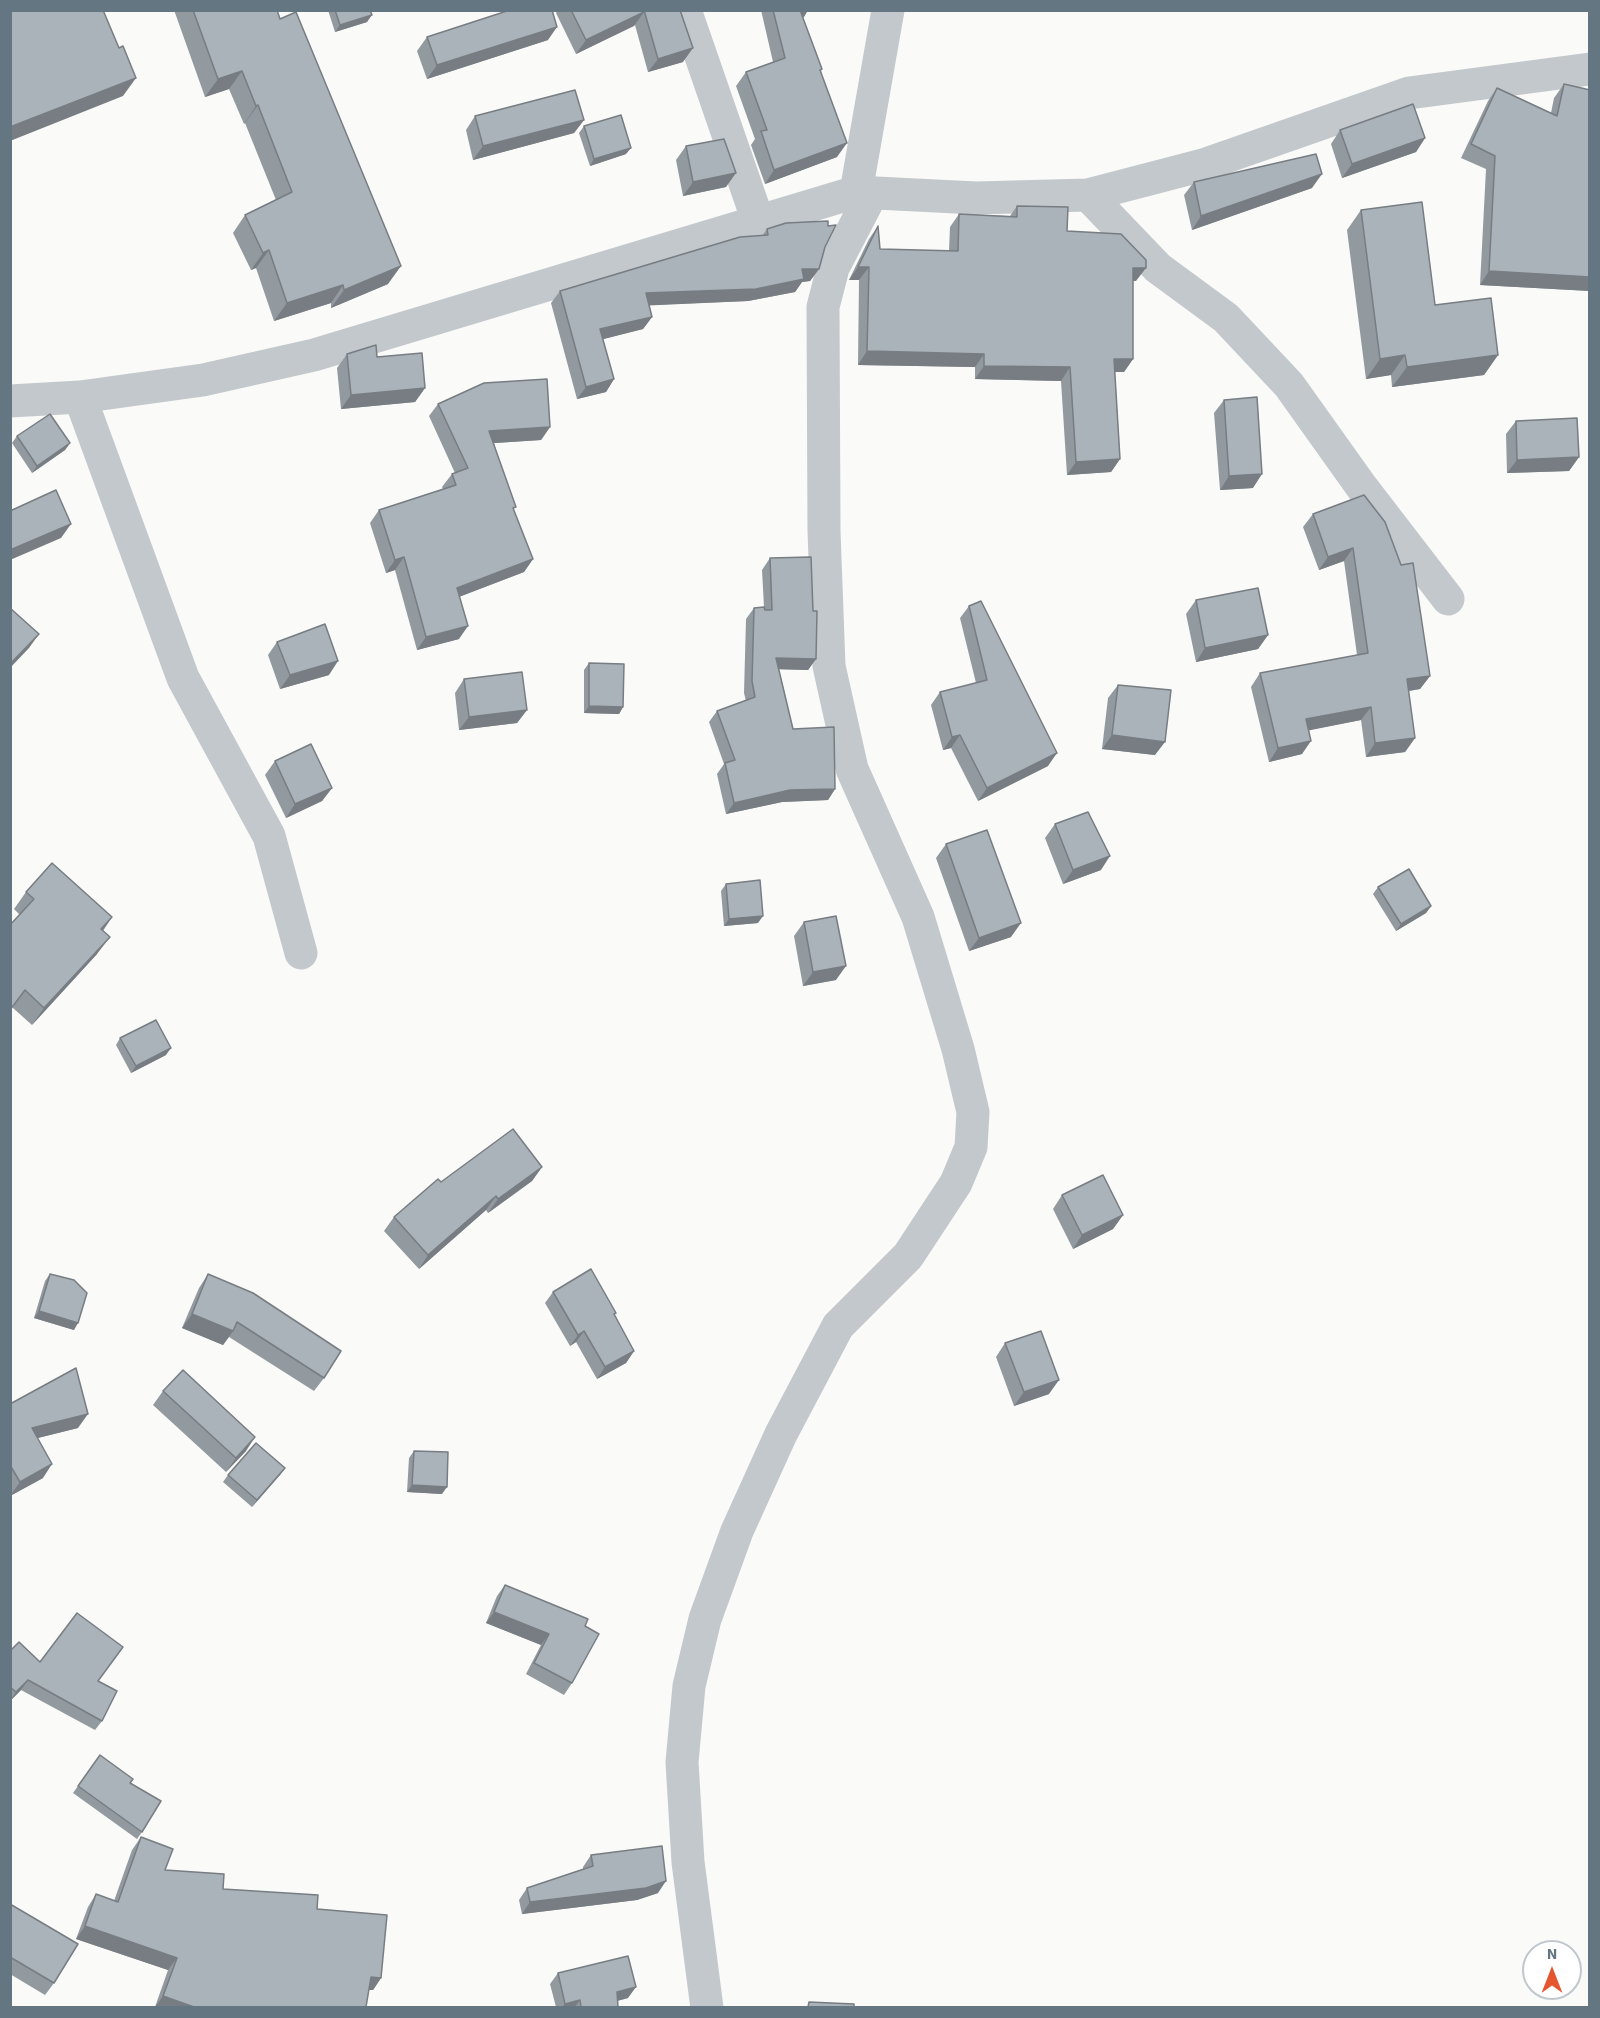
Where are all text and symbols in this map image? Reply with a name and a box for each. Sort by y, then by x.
north arrow [1522,1940,1582,2000]
text: N [1547,1943,1557,1965]

